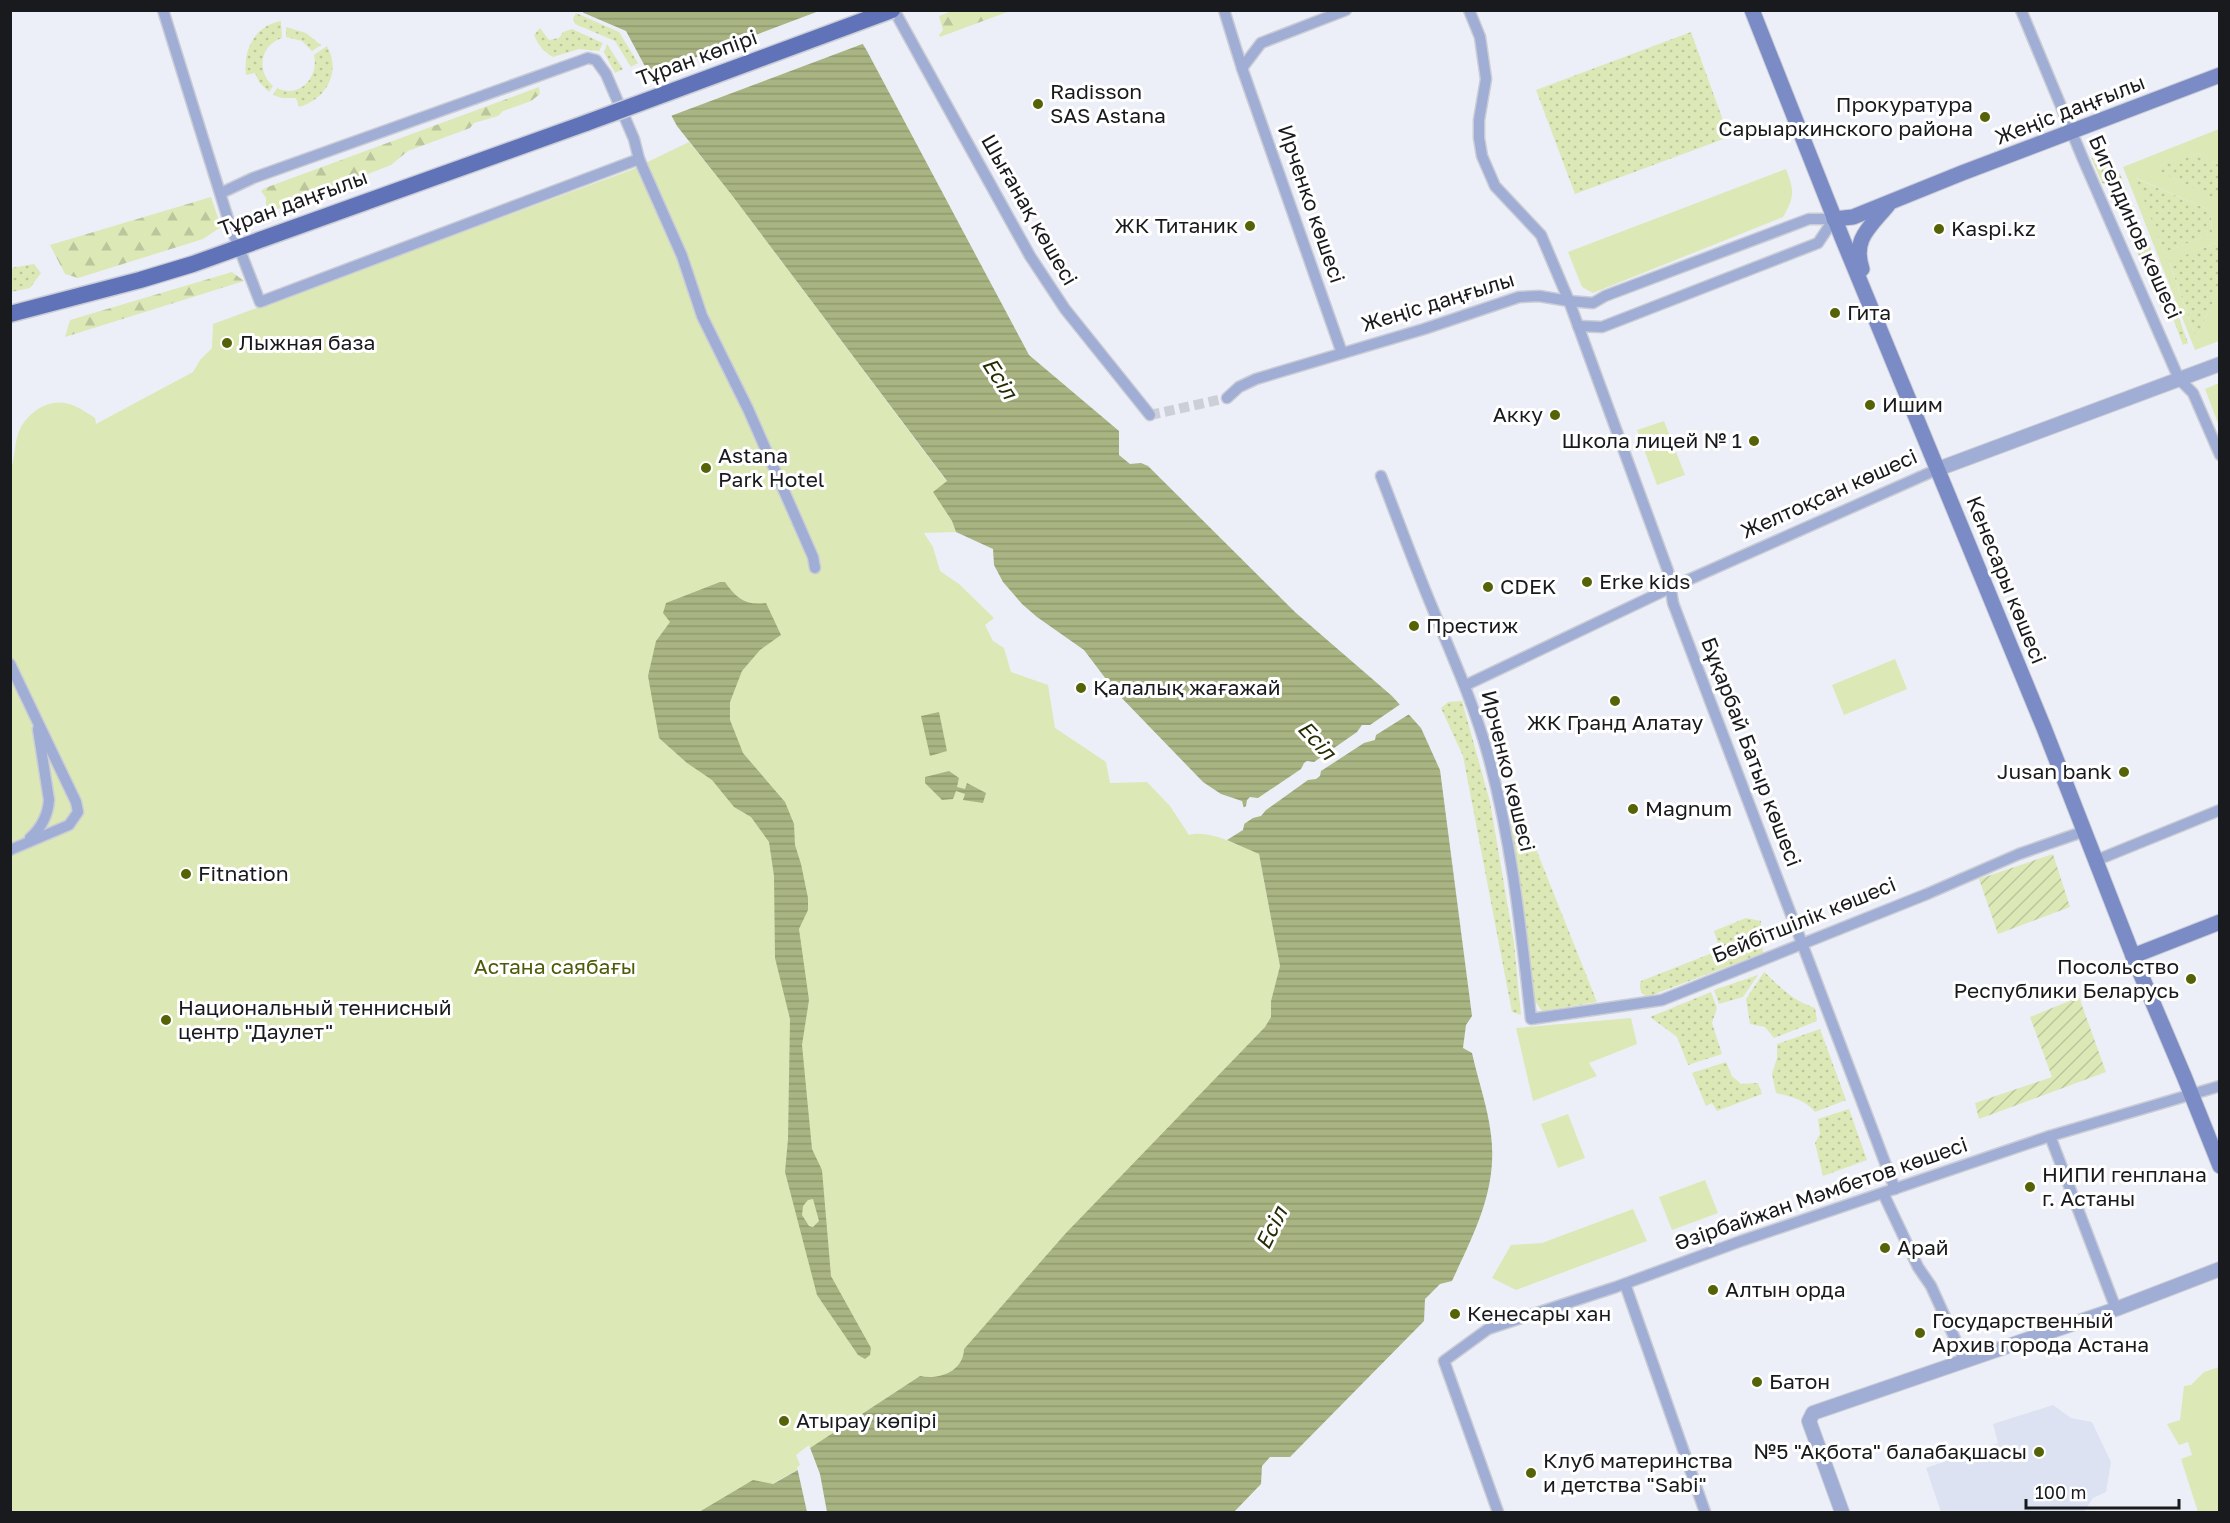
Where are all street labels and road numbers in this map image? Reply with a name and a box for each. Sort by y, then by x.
street label: Тұран көпірі [633,23,761,91]
street label: Жеңіс даңғылы [1991,68,2148,150]
street label: Ирченко көшесі [1273,121,1351,286]
street label: Шығанақ көшесі [976,129,1084,290]
street label: Бигелдинов көшесі [2084,130,2188,323]
street label: Тұран даңғылы [215,163,371,241]
street label: Жеңіс даңғылы [1358,265,1517,337]
street label: Желтоқсан көшесі [1736,442,1921,544]
street label: Кенесары көшесі [1961,492,2052,667]
street label: Бұқарбай Батыр көшесі [1696,633,1808,870]
street label: Ирченко көшесі [1476,687,1542,854]
street label: Бейбітшілік көшесі [1708,870,1899,968]
street label: Әзірбайжан Мәмбетов көшесі [1671,1131,1971,1256]

